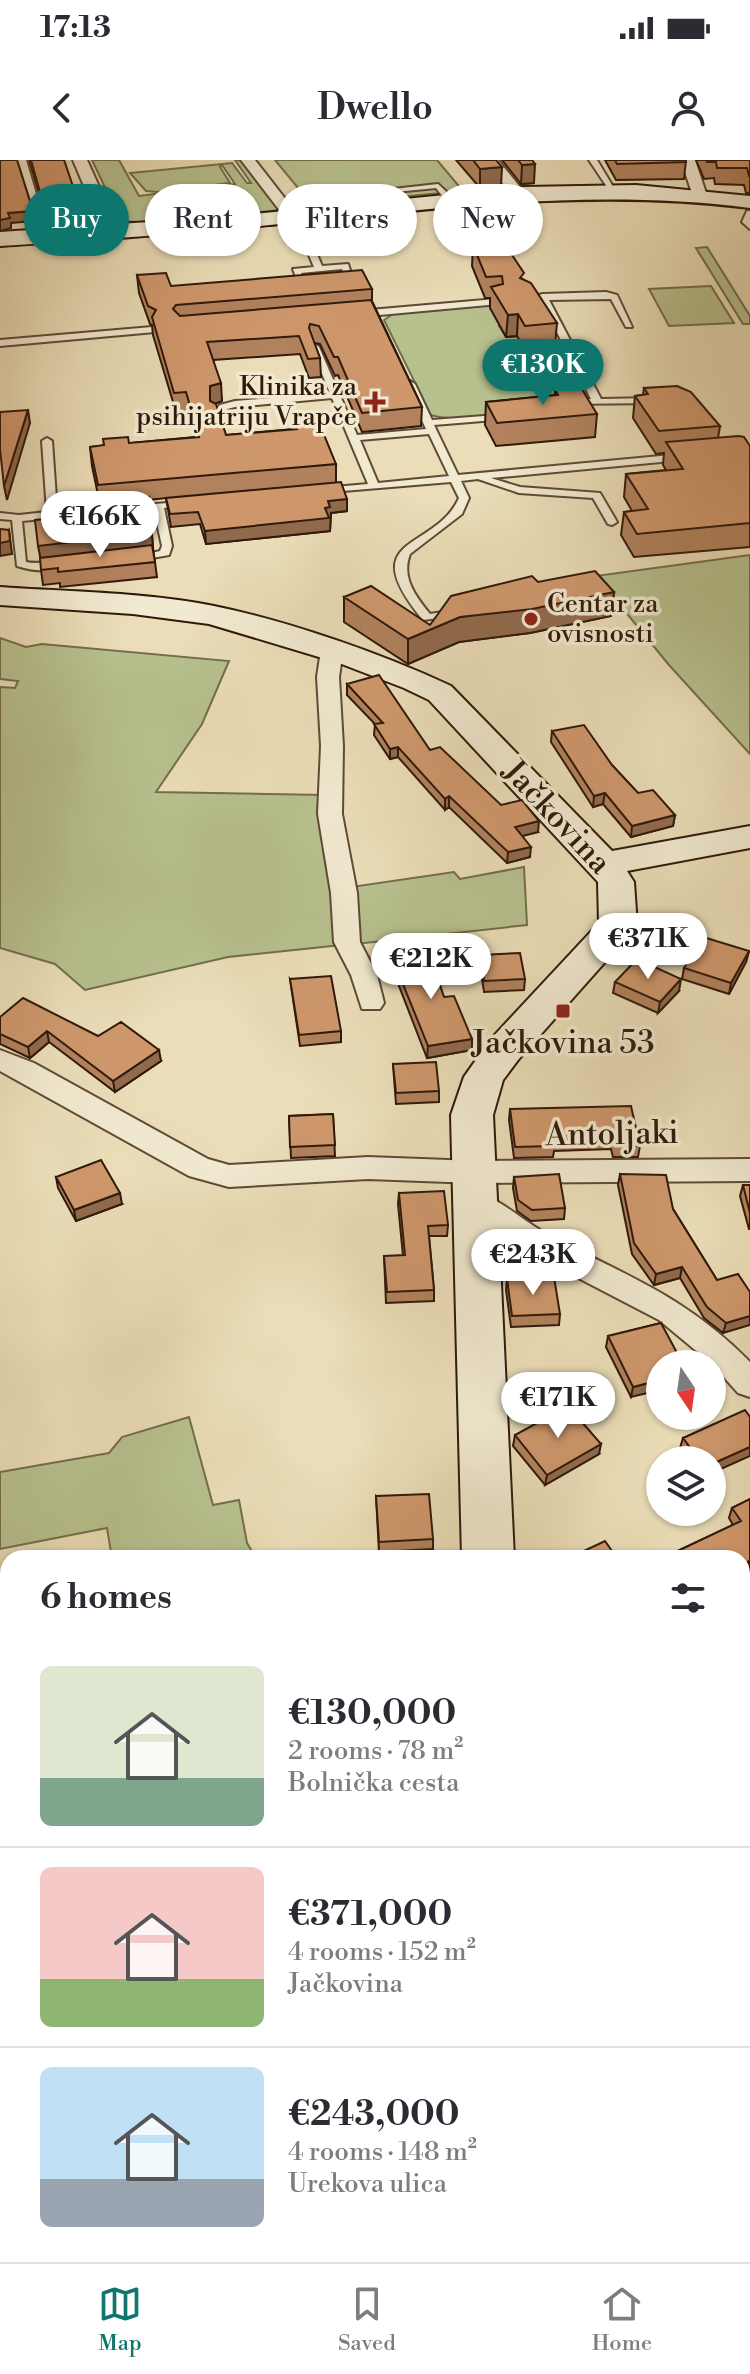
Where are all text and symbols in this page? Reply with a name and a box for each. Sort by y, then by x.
text: 17:13 [40,9,111,47]
icon: back [40,86,84,130]
text: Dwello [317,86,433,131]
icon: person [666,86,710,130]
chip: Buy [24,184,129,256]
chip: Rent [145,184,261,256]
chip: Filters [277,184,417,256]
chip: New [433,184,543,256]
pin: €130K [487,339,599,407]
text: €130K [500,349,586,381]
place label: Klinika za psihijatriju Vrapče [136,371,358,433]
marker: Klinika za psihijatriju Vrapče [364,391,386,413]
pin: €166K [44,491,156,559]
text: €166K [59,501,141,533]
place label: Centar za ovisnosti [547,588,659,650]
marker: Centar za ovisnosti [522,610,540,628]
street label: Jačkovina [493,751,620,883]
pin: €371K [592,913,704,981]
text: €371K [607,923,689,955]
pin: €212K [375,933,487,1001]
text: €212K [389,943,473,975]
marker: Jačkovina 53 [554,1002,572,1020]
place label: Jačkovina 53 [470,1023,655,1063]
street label: Antoljaki [544,1113,679,1155]
pin: €243K [477,1229,589,1297]
text: €243K [489,1239,577,1271]
north arrow [646,1350,726,1430]
map controls [646,1350,726,1526]
pin: €171K [502,1372,614,1440]
text: €171K [519,1382,597,1414]
button: layers [646,1446,726,1526]
icon: filters [666,1576,710,1620]
text: 6 homes [40,1577,172,1619]
text: €130,000 [288,1693,456,1735]
icon: home [104,1698,200,1794]
text: 2 rooms · 78 m² [288,1735,463,1767]
text: Bolnička cesta [288,1767,459,1799]
text: €371,000 [288,1894,452,1936]
icon: home [104,1899,200,1995]
text: 4 rooms · 152 m² [288,1936,476,1968]
text: Jačkovina [288,1968,403,2000]
text: €243,000 [288,2094,460,2136]
icon: home [104,2099,200,2195]
text: 4 rooms · 148 m² [288,2136,477,2168]
text: Urekova ulica [288,2168,447,2200]
tab: Map [98,2282,142,2357]
tab: Saved [338,2282,396,2357]
tab: Home [592,2282,652,2357]

